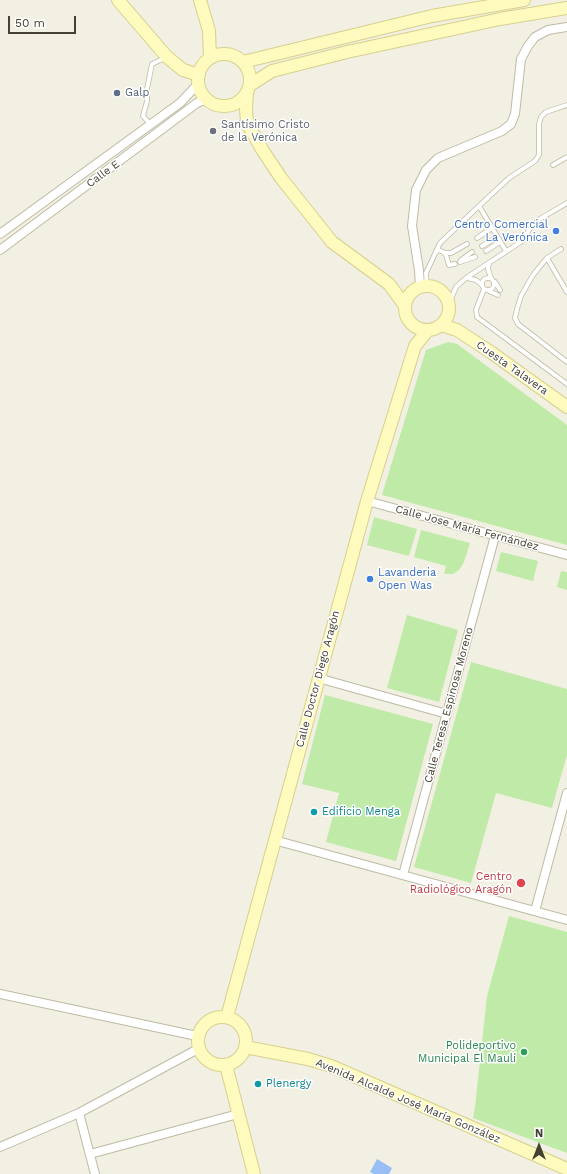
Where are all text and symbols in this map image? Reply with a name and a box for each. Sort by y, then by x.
scale bar [10,8,78,34]
text: 50 m [15,16,45,30]
place label: Galp [125,86,149,100]
marker: Galp [112,88,122,98]
place label: Santísimo Cristo de la Verónica [221,118,310,144]
marker: Santísimo Cristo de la Verónica [208,126,218,136]
street label: Calle E [84,158,122,190]
place label: Centro Comercial La Verónica [454,218,548,244]
marker: Centro Comercial La Verónica [551,226,561,236]
street label: Cuesta Talavera [473,338,551,398]
street label: Calle Jose María Fernández [394,502,540,554]
place label: Lavanderia Open Was [378,566,436,592]
marker: Lavanderia Open Was [365,574,375,584]
street label: Calle Doctor Diego Aragón [293,609,343,749]
street label: Calle Teresa Espinosa Moreno [422,626,476,784]
place label: Edificio Menga [322,805,400,819]
marker: Edificio Menga [309,807,319,817]
place label: Centro Radiológico Aragón [410,870,512,896]
marker: Centro Radiológico Aragón [515,877,527,889]
place label: Polideportivo Municipal El Maulí [418,1039,516,1065]
marker: Polideportivo Municipal El Maulí [519,1047,529,1057]
street label: Avenida Alcalde José María González [314,1056,502,1146]
place label: Plenergy [266,1077,311,1091]
marker: Plenergy [253,1079,263,1089]
north arrow [519,1126,559,1166]
text: N [535,1127,543,1140]

